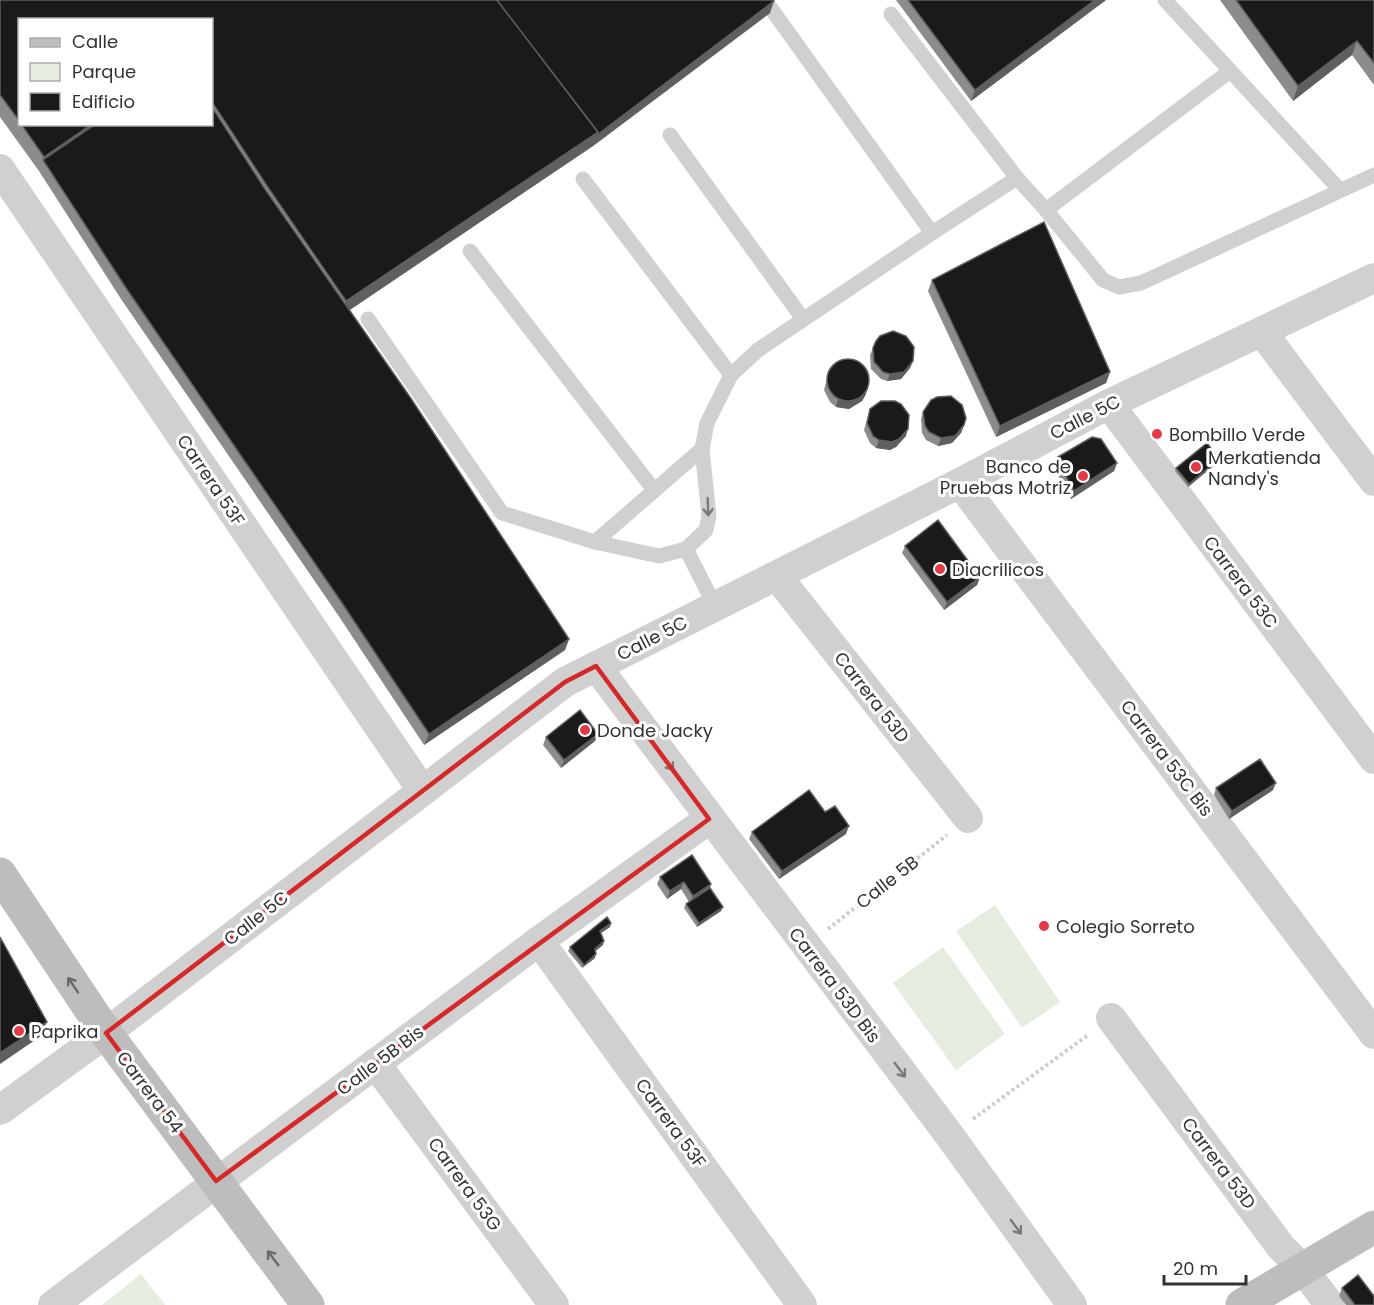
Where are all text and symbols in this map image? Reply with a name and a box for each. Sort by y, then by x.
legend [18,18,213,126]
text: Calle [72,29,118,54]
text: Parque [72,59,136,84]
text: Edificio [72,89,135,114]
street label: Calle 5C [1045,389,1125,445]
place label: Bombillo Verde [1169,422,1305,447]
marker: Bombillo Verde [1150,427,1164,441]
street label: Carrera 53F [171,429,251,531]
place label: Merkatienda Nandy's [1208,445,1321,491]
place label: Banco de Pruebas Motriz [940,454,1071,500]
marker: Merkatienda Nandy's [1189,460,1203,474]
marker: Banco de Pruebas Motriz [1076,469,1090,483]
one-way arrow [703,497,714,517]
street label: Carrera 53C [1198,530,1284,634]
place label: Diacrilicos [952,557,1044,582]
marker: Diacrilicos [933,562,947,576]
street label: Calle 5C [612,610,692,666]
street label: Carrera 53D [829,646,915,748]
street label: Carrera 53C Bis [1115,695,1219,821]
place label: Donde Jacky [597,718,713,743]
marker: Donde Jacky [578,723,592,737]
one-way arrow [662,755,675,771]
street label: Calle 5B [850,850,924,914]
street label: Calle 5C [218,885,294,951]
place label: Colegio Sorreto [1056,914,1195,939]
marker: Colegio Sorreto [1037,919,1051,933]
street label: Carrera 53D Bis [783,922,887,1048]
one-way arrow [67,976,80,993]
place label: Paprika [31,1019,98,1044]
street label: Calle 5B Bis [331,1019,429,1101]
marker: Paprika [12,1024,26,1038]
street label: Carrera 54 [111,1046,189,1138]
one-way arrow [894,1061,906,1077]
street label: Carrera 53F [630,1073,712,1173]
street label: Carrera 53D [1176,1112,1262,1214]
street label: Carrera 53G [422,1132,508,1236]
one-way arrow [1010,1218,1022,1234]
scale bar [1164,1248,1246,1286]
one-way arrow [266,1250,279,1266]
text: 20 m [1173,1256,1218,1281]

